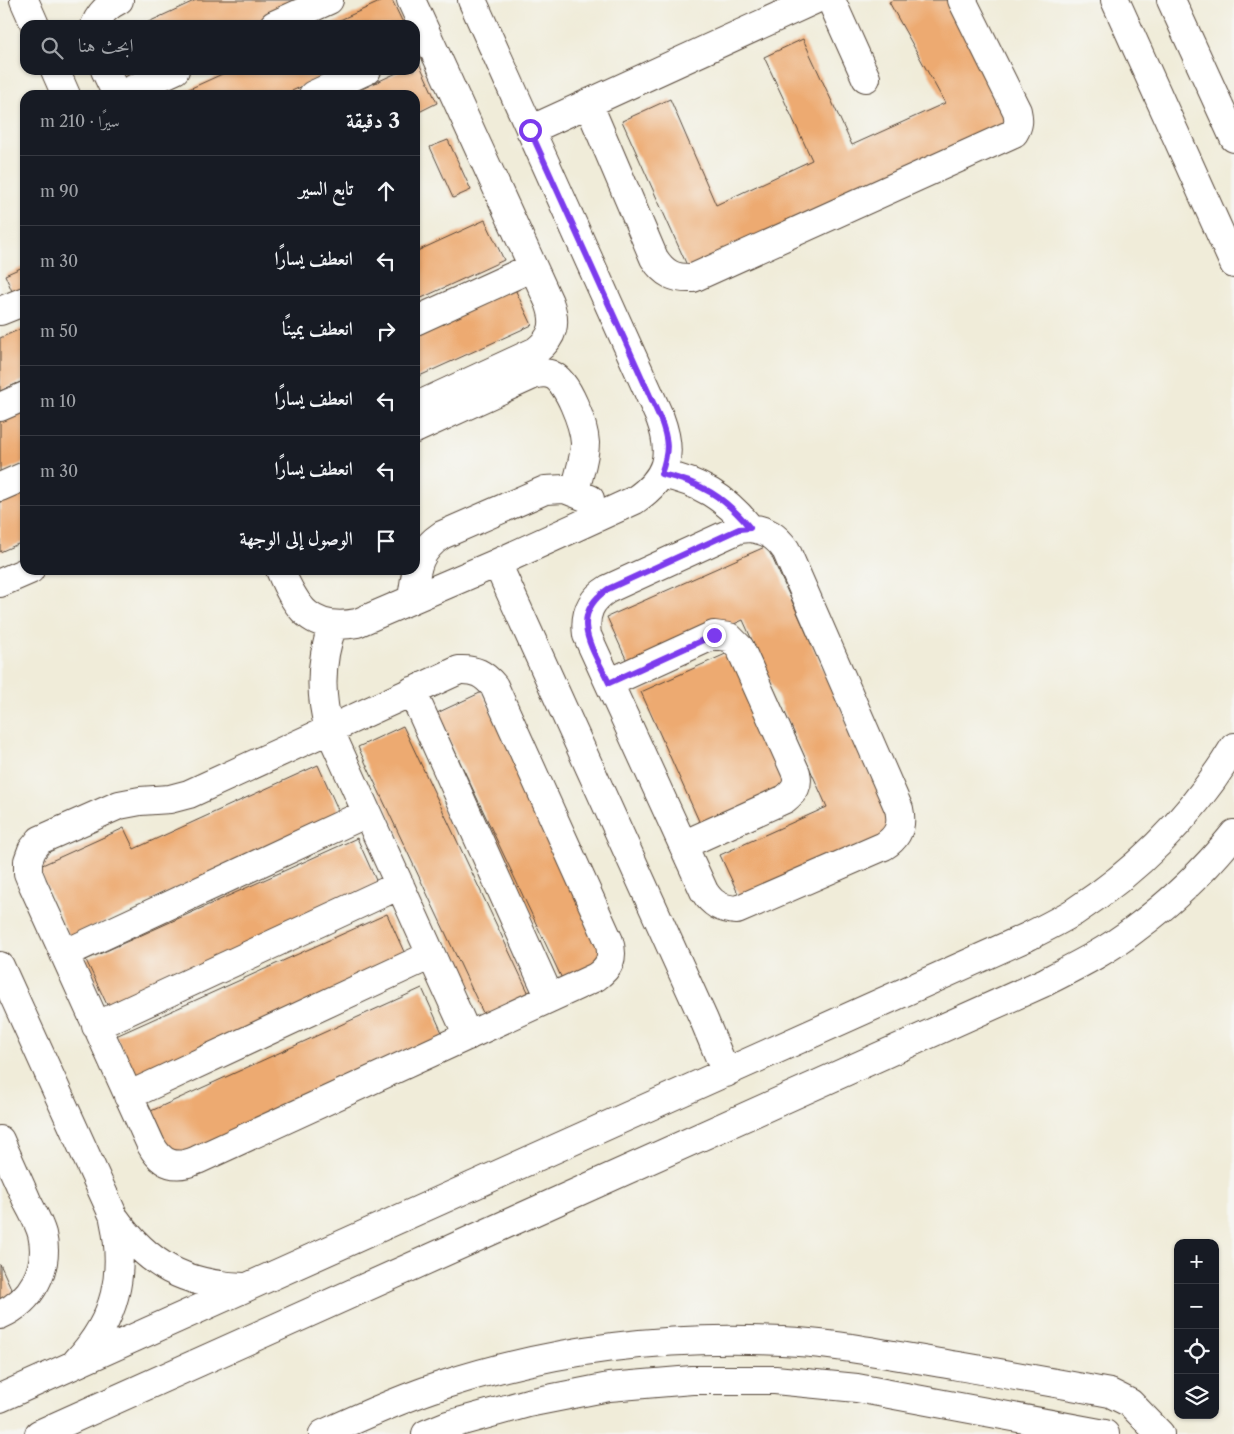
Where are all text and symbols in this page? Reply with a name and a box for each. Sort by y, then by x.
search box [20,20,420,75]
icon: search [38,34,66,62]
text: ابحث هنا [78,34,134,57]
text: 3 دقيقة [346,108,400,133]
text: سيرًا · 210 m [40,111,120,131]
route start [519,119,542,142]
text: تابع السير [299,177,353,200]
icon: ahead [372,177,400,205]
text: 90 m [40,181,79,201]
text: انعطف يسارًا [274,247,353,270]
icon: left [372,247,400,275]
text: 30 m [40,251,78,271]
text: انعطف يمينًا [282,317,353,340]
icon: right [372,317,400,345]
text: 50 m [40,321,78,341]
text: انعطف يسارًا [274,387,353,410]
icon: left [372,387,400,415]
text: 10 m [40,391,76,411]
text: انعطف يسارًا [274,457,353,480]
icon: left [372,457,400,485]
text: 30 m [40,461,78,481]
text: الوصول إلى الوجهة [239,527,353,550]
icon: arrive [372,527,400,555]
route end [703,624,726,647]
map controls [1174,1239,1219,1419]
button: + [1174,1239,1219,1284]
button: − [1174,1284,1219,1329]
button: locate [1174,1329,1219,1374]
button: layers [1174,1374,1219,1419]

